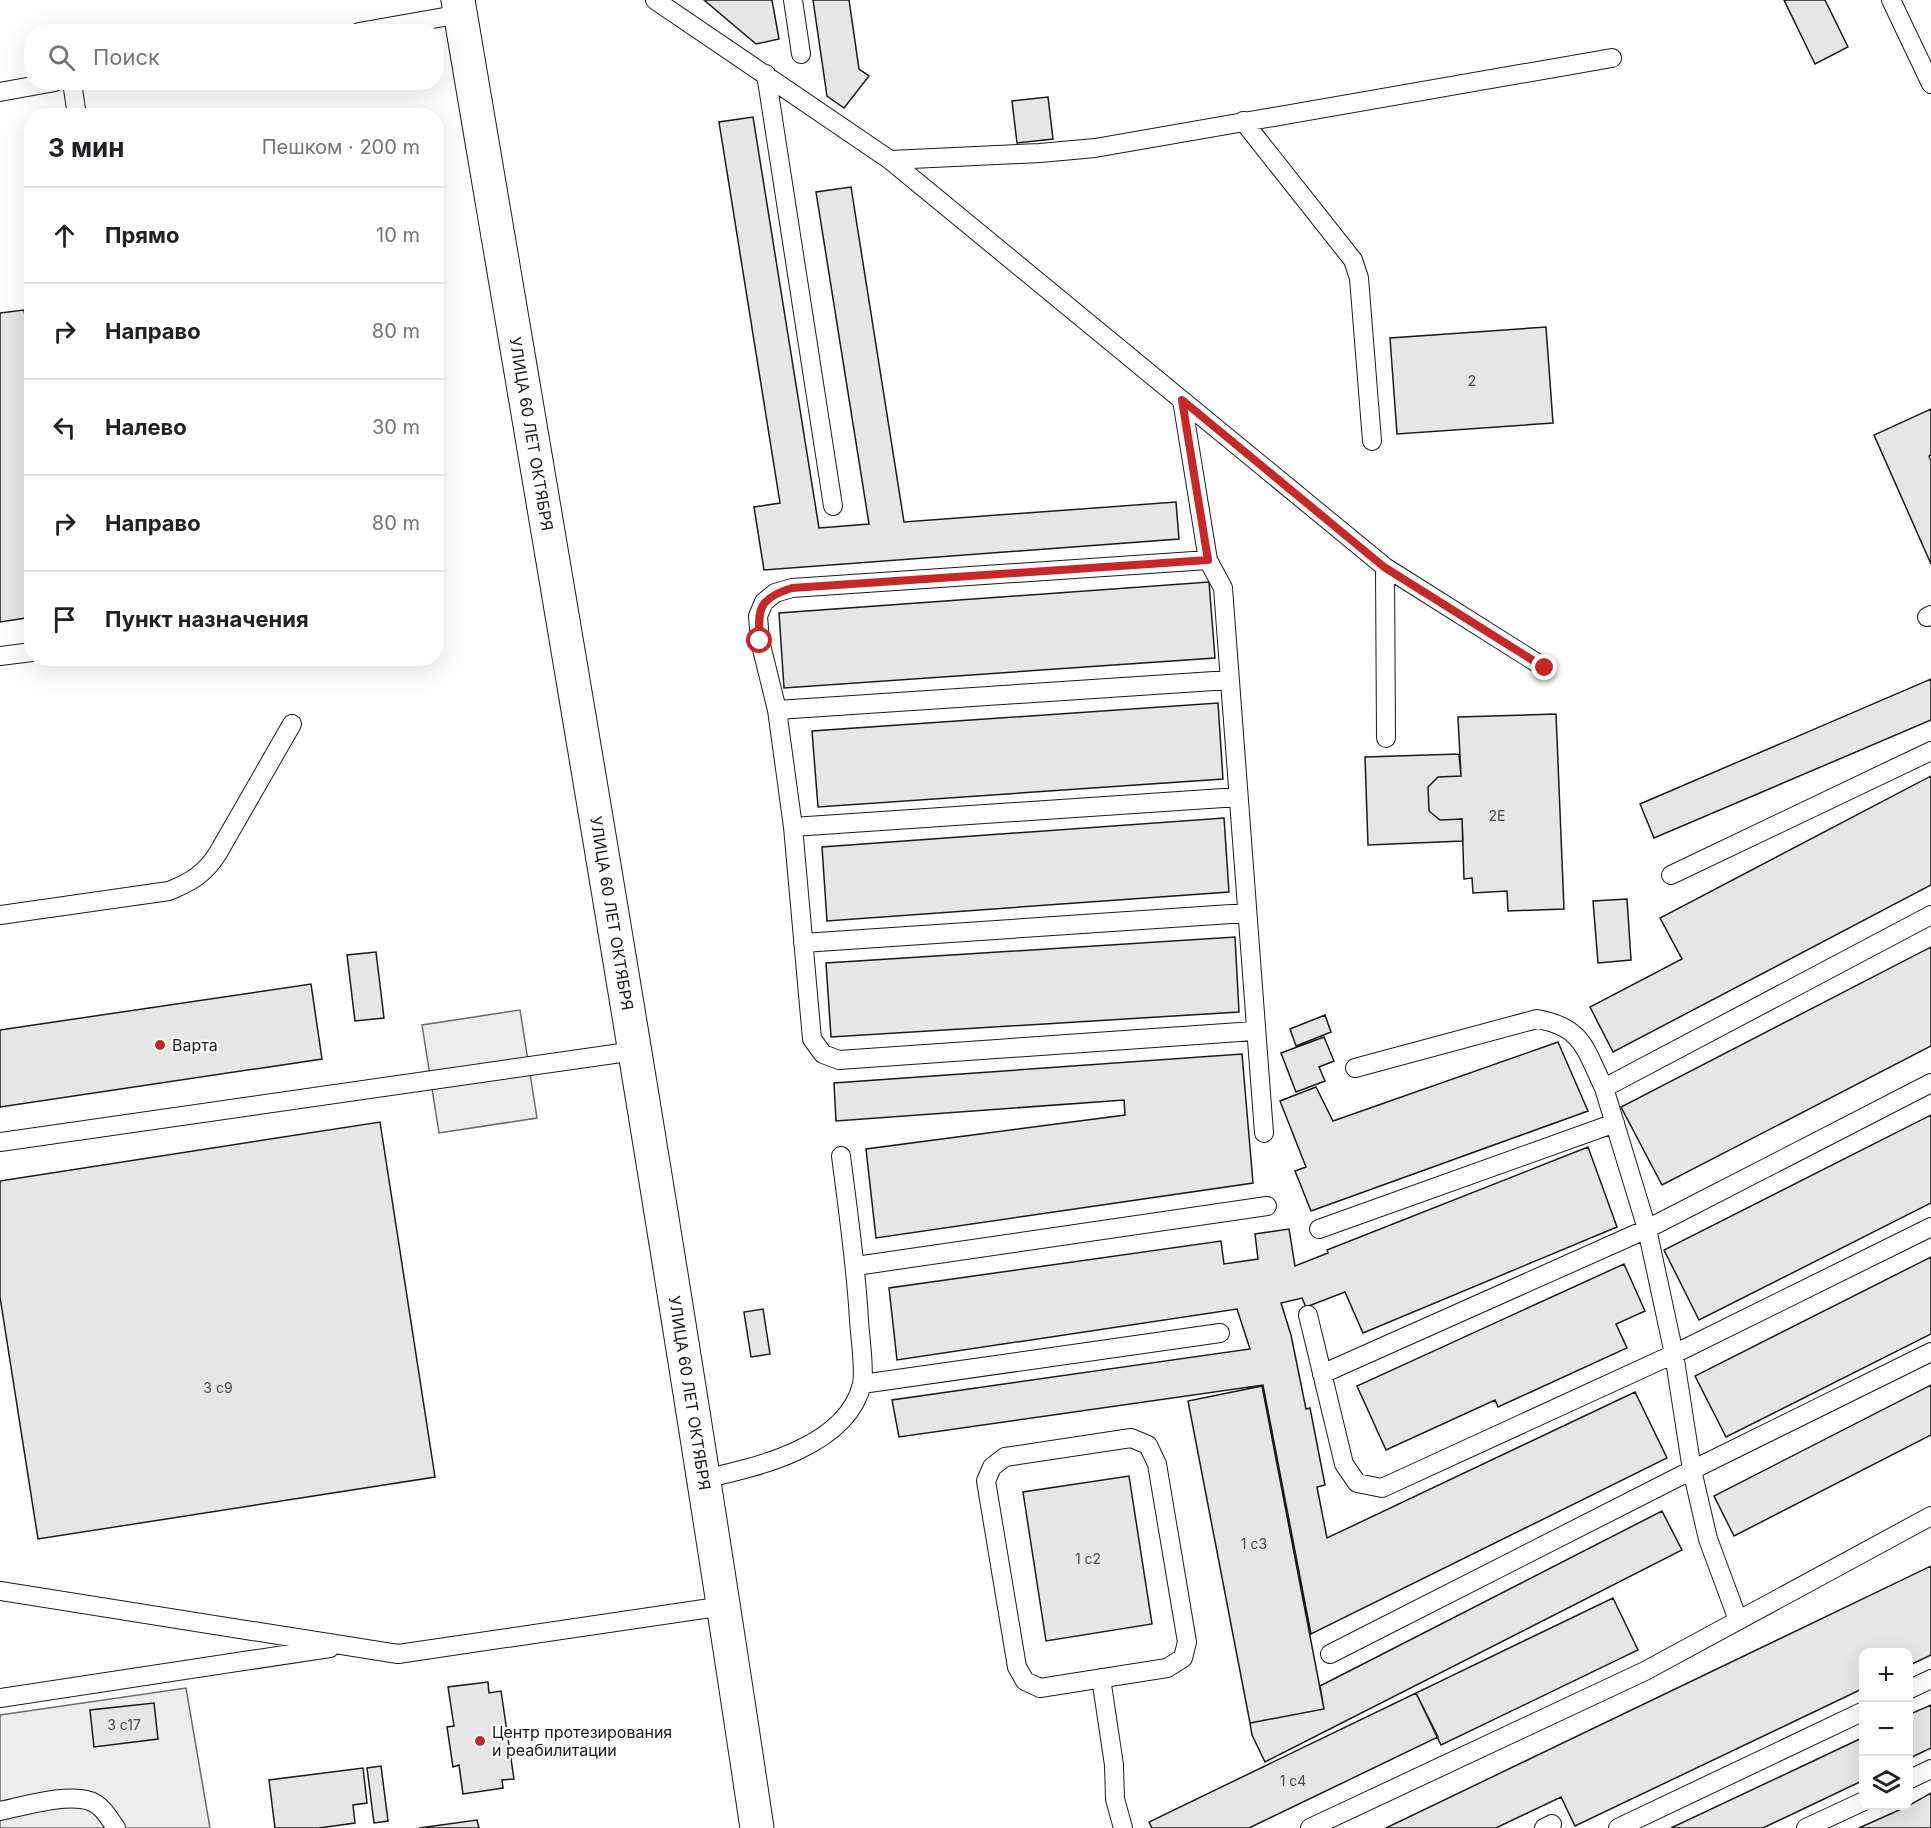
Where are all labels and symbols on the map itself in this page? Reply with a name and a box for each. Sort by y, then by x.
street label: УЛИЦА 60 ЛЕТ ОКТЯБРЯ [505,335,558,532]
house number: 2 [1468,372,1476,389]
route start [746,627,772,653]
route end [1531,654,1557,680]
house number: 2Е [1489,807,1505,824]
street label: УЛИЦА 60 ЛЕТ ОКТЯБРЯ [586,815,638,1012]
place label: Варта [172,1035,218,1055]
marker: Варта [153,1038,167,1052]
street label: УЛИЦА 60 ЛЕТ ОКТЯБРЯ [665,1294,715,1491]
house number: 3 с9 [203,1379,233,1396]
house number: 1 с3 [1241,1535,1267,1552]
house number: 1 с2 [1075,1550,1101,1567]
house number: 3 с17 [107,1716,141,1733]
place label: Центр протезирования и реабилитации [492,1722,672,1760]
marker: Центр протезирования и реабилитации [473,1734,487,1748]
house number: 1 с4 [1280,1772,1306,1789]

